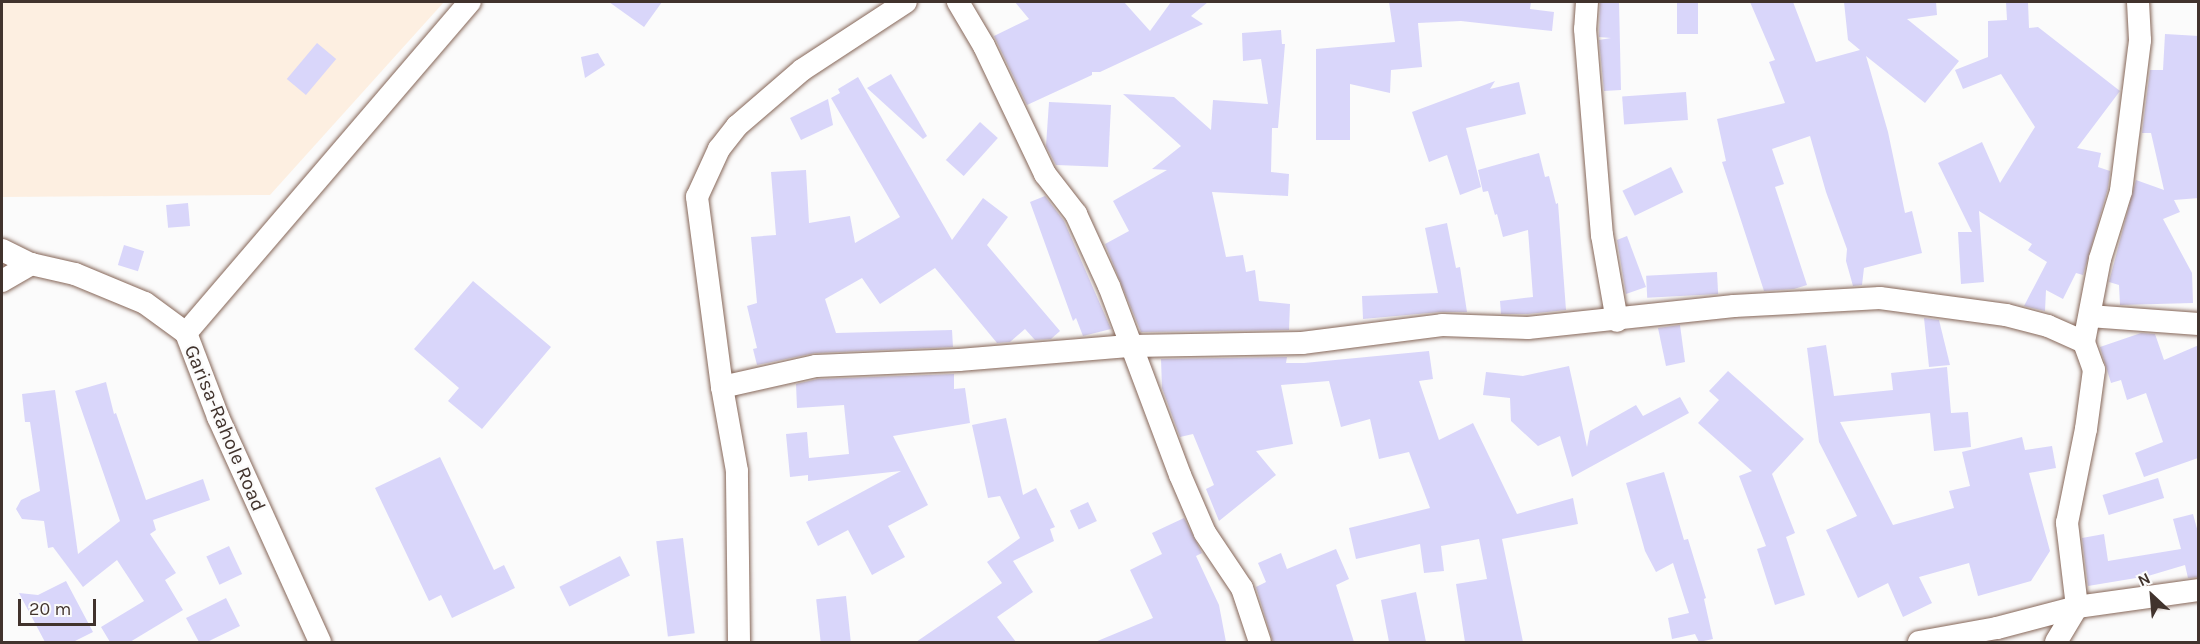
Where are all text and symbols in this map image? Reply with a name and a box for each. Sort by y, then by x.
street label: Garisa-Rahole Road [179,341,271,515]
north arrow [2122,566,2182,626]
text: N [2135,568,2153,590]
scale bar [21,587,99,625]
text: 20 m [29,598,71,620]

